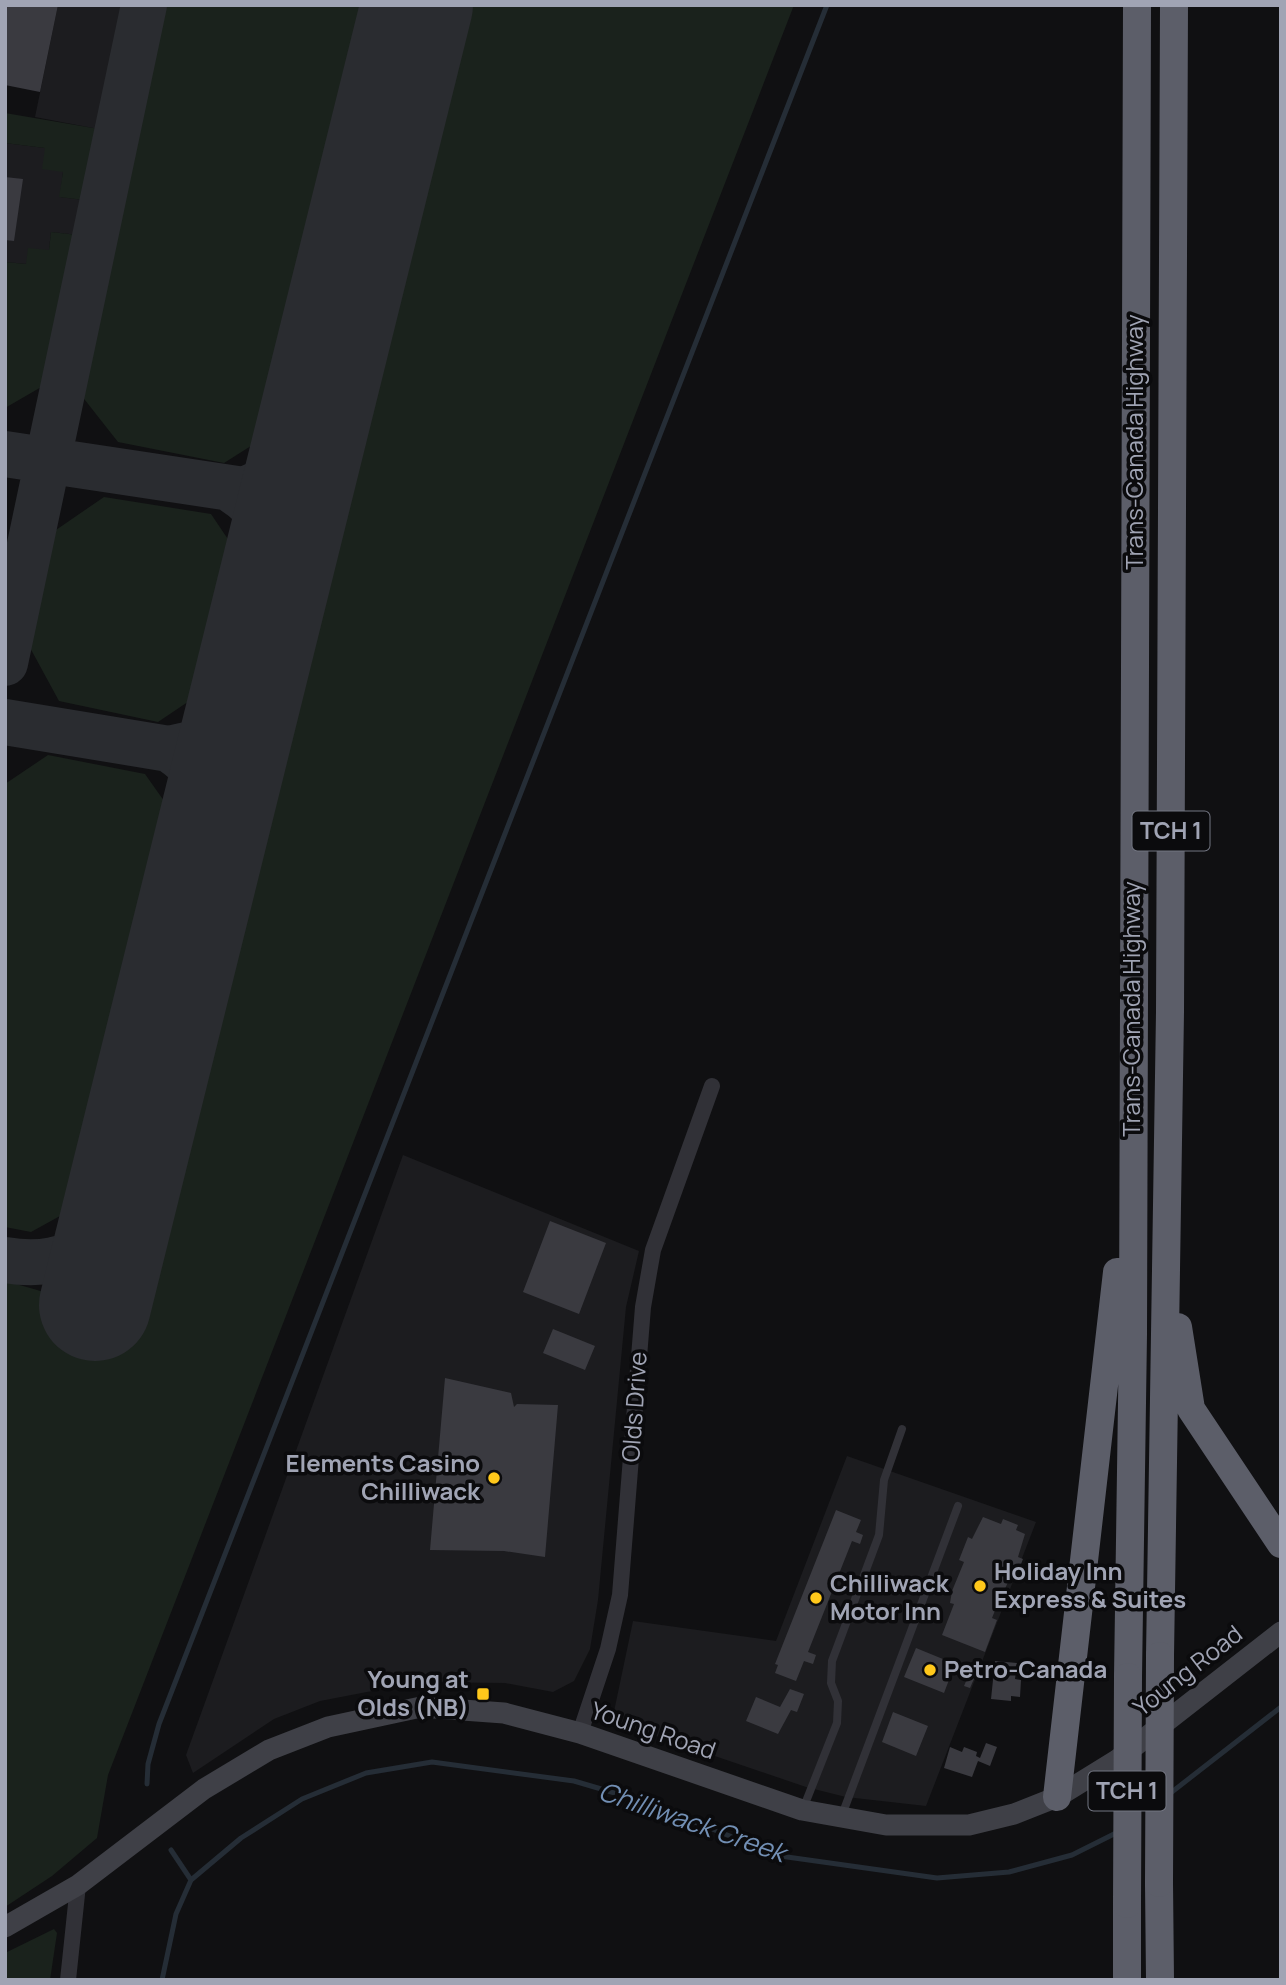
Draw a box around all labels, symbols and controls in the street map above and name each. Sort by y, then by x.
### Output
street label: Trans-Canada Highway [1117,314,1150,570]
road number: TCH 1 [1132,811,1210,850]
street label: Trans-Canada Highway [1114,881,1147,1137]
street label: Olds Drive [613,1351,654,1463]
place label: Elements Casino Chilliwack [286,1446,481,1507]
marker: Elements Casino Chilliwack [486,1470,502,1486]
place label: Holiday Inn Express & Suites [994,1554,1186,1615]
place label: Chilliwack Motor Inn [830,1566,950,1627]
marker: Holiday Inn Express & Suites [972,1578,988,1594]
marker: Chilliwack Motor Inn [808,1590,824,1606]
street label: Young Road [1126,1617,1248,1723]
place label: Petro-Canada [944,1652,1107,1685]
place label: Young at Olds (NB) [358,1662,469,1723]
marker: Petro-Canada [922,1662,938,1678]
marker: Young at Olds (NB) [475,1686,491,1702]
street label: Young Road [587,1693,720,1766]
water label: Chilliwack Creek [594,1772,794,1871]
road number: TCH 1 [1088,1772,1166,1811]

